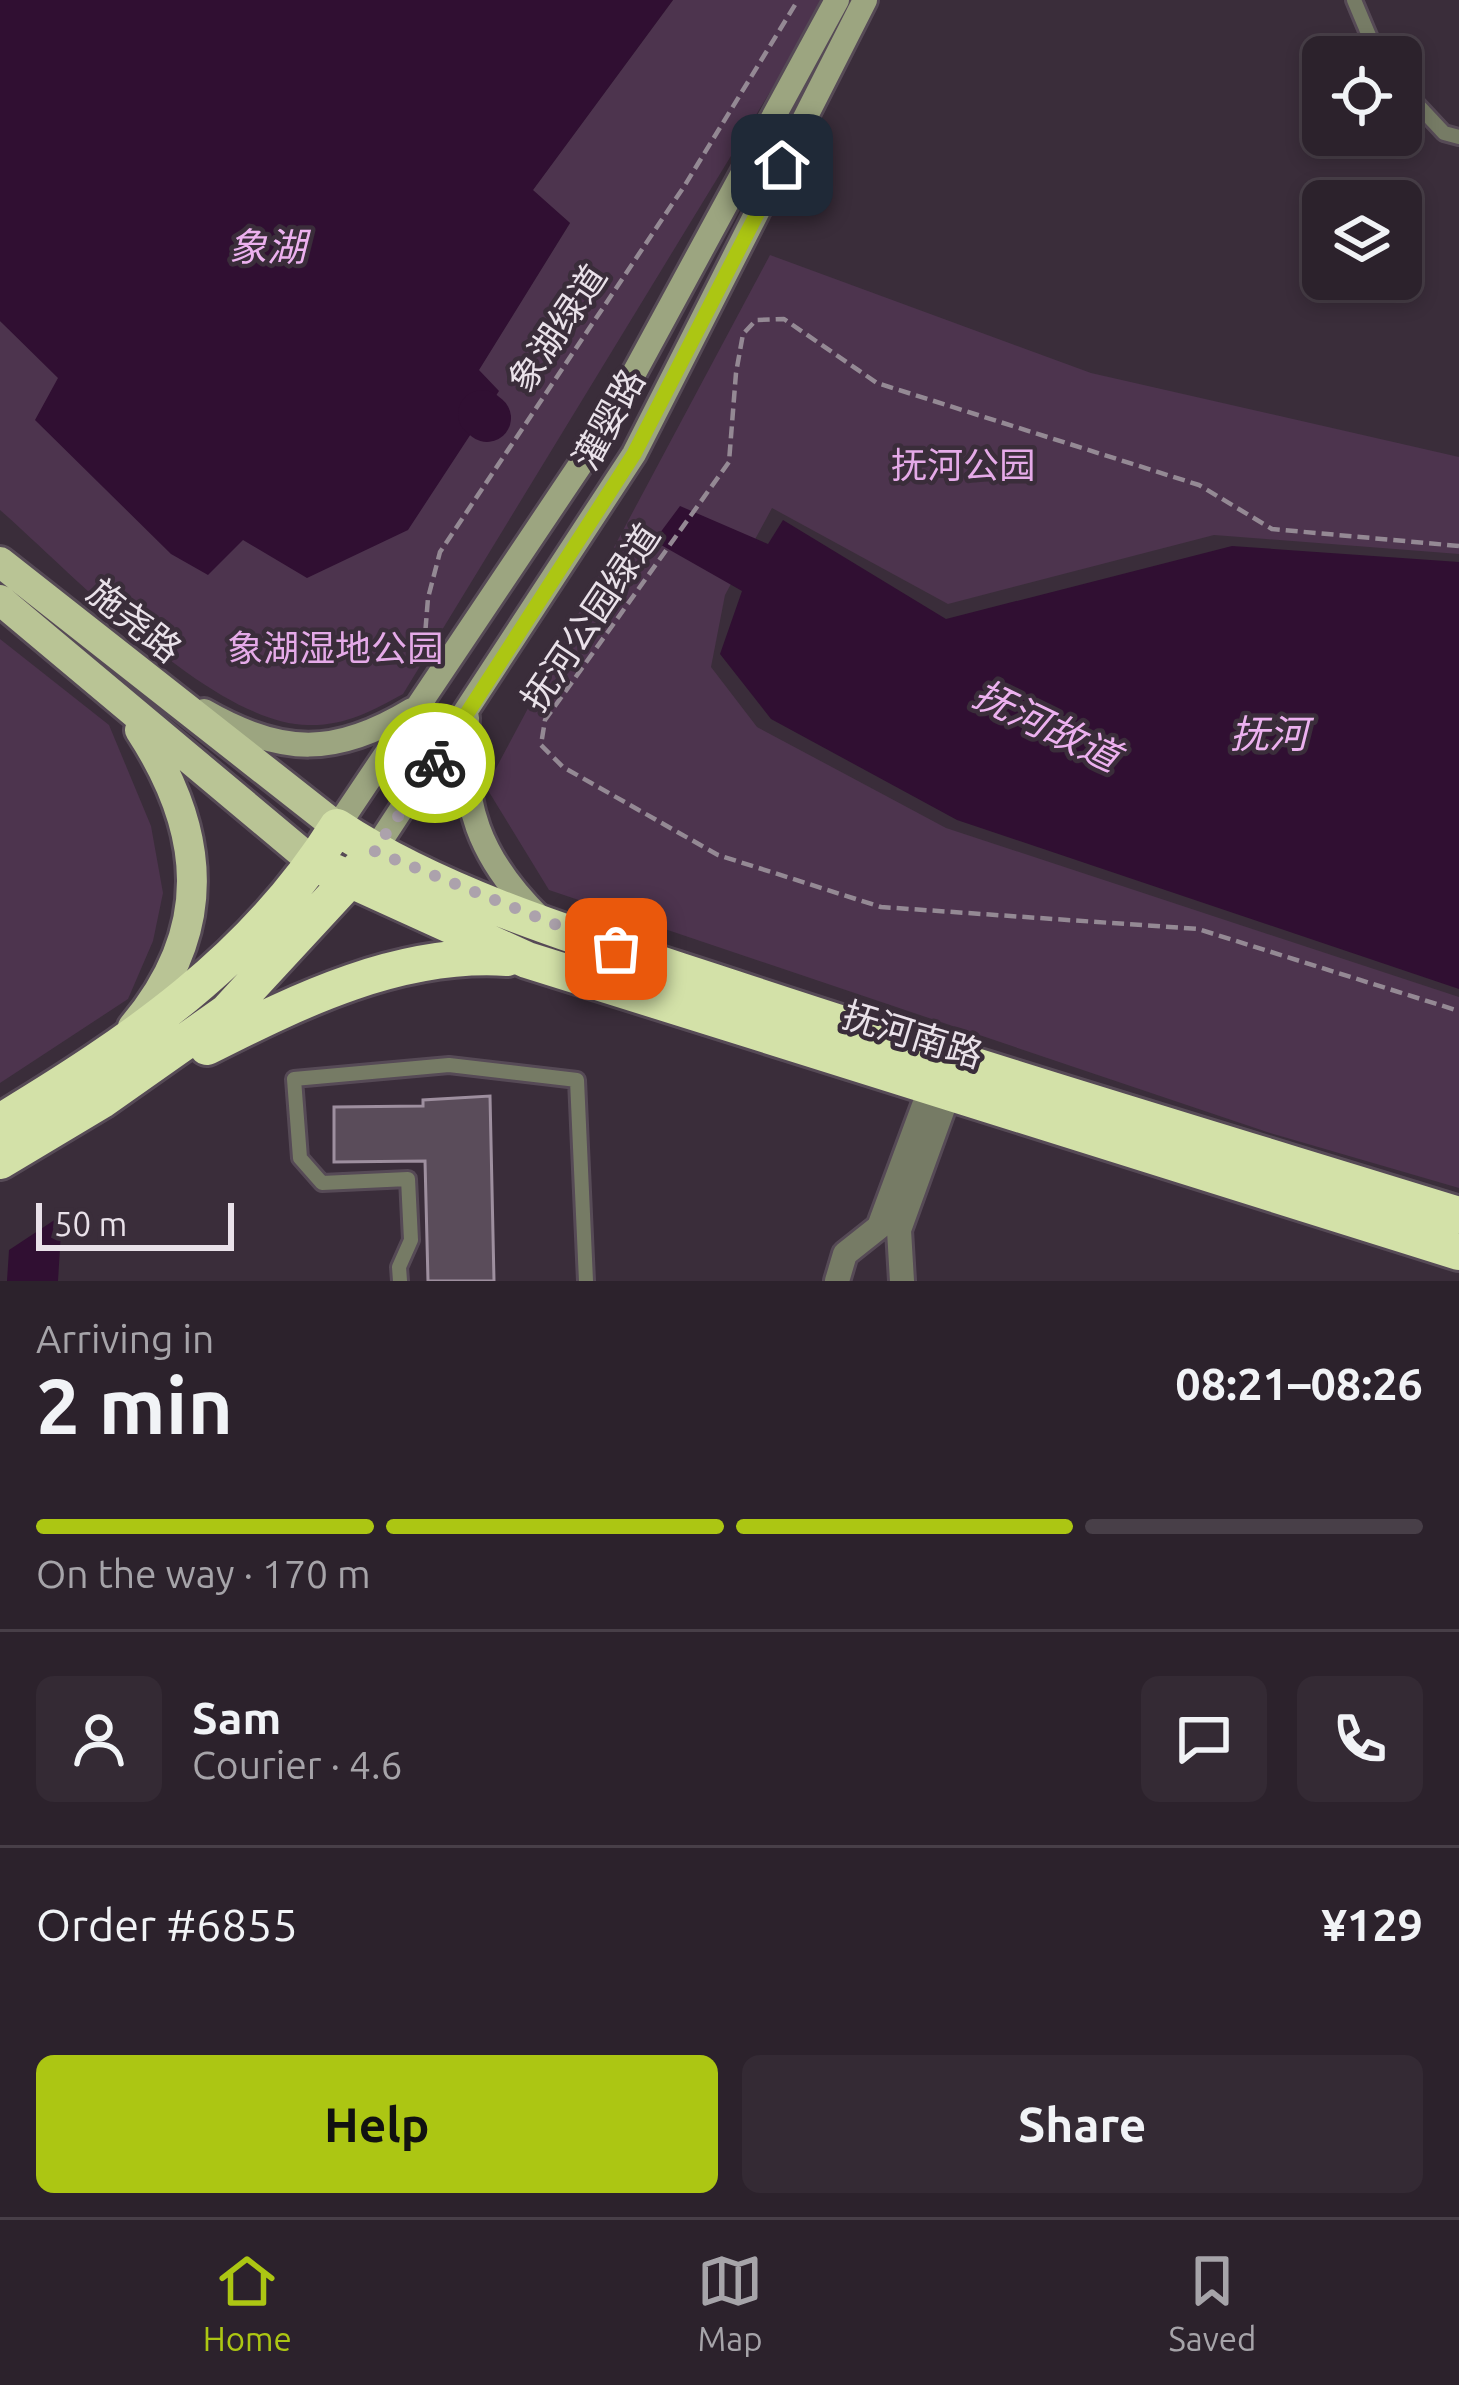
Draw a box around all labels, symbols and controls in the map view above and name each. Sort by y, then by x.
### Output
map controls [1302,36,1422,300]
button: locate [1302,36,1422,156]
pin [731,114,833,216]
icon: home [749,132,815,198]
button: layers [1302,180,1422,300]
water label: 象湖 [228,225,312,268]
street label: 象湖绿道 [500,257,614,399]
street label: 灌婴路 [564,362,652,476]
park label: 抚河公园 [891,444,1035,485]
street label: 抚河公园绿道 [513,516,667,718]
street label: 施尧路 [80,570,190,670]
park label: 象湖湿地公园 [227,627,443,668]
water label: 抚河故道 [967,671,1131,781]
courier [375,703,495,823]
water label: 抚河 [1230,712,1315,755]
icon: bike [402,730,468,796]
pin [565,898,667,1000]
icon: bag [583,916,649,982]
street label: 抚河南路 [838,993,988,1075]
scale bar [36,1197,234,1250]
text: 50 m [54,1205,127,1242]
text: Arriving in [36,1317,214,1360]
text: 08:21–08:26 [1175,1358,1423,1409]
text: 2 min [36,1361,233,1449]
text: On the way · 170 m [36,1552,371,1595]
button: person [36,1676,162,1802]
button: chat [1141,1676,1267,1802]
button: phone [1297,1676,1423,1802]
text: Sam [192,1692,281,1743]
text: Courier · 4.6 [192,1743,403,1786]
text: Order #6855 [36,1899,298,1950]
text: ¥129 [1321,1899,1423,1950]
button: Help [36,2055,718,2193]
button: Share [742,2055,1423,2193]
tab: Home [203,2248,292,2357]
tab: Map [697,2248,763,2357]
tab: Saved [1168,2248,1256,2357]

